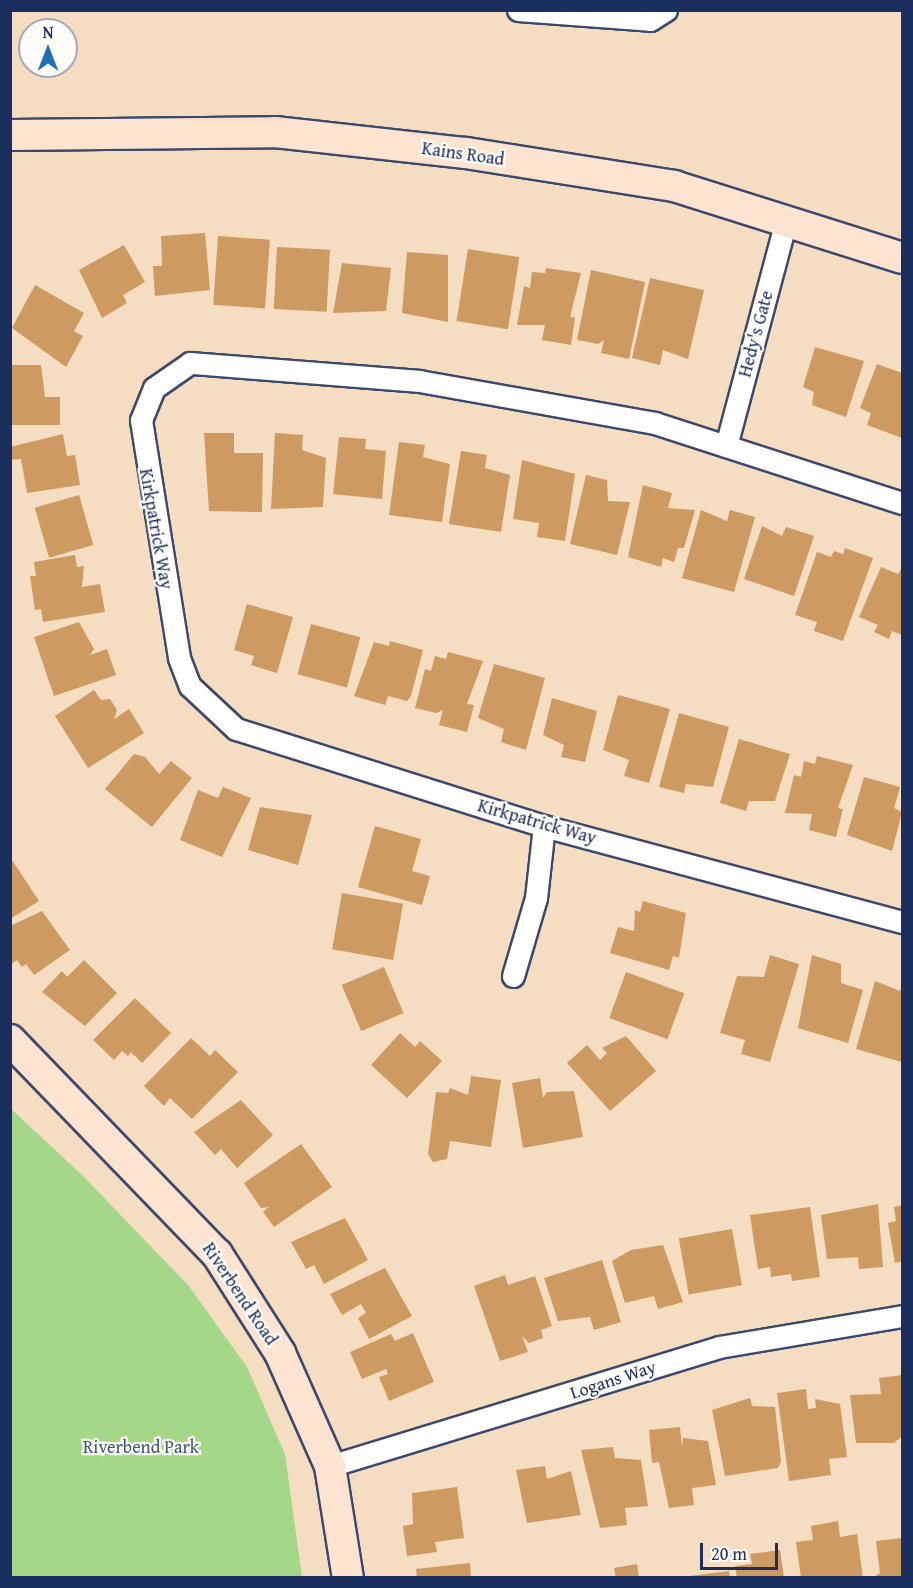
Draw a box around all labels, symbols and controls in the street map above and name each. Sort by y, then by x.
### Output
north arrow [18,18,78,78]
text: N [43,20,53,44]
street label: Kains Road [420,138,506,170]
street label: Hedy's Gate [734,288,778,380]
street label: Kirkpatrick Way [135,467,177,591]
street label: Kirkpatrick Way [475,795,599,849]
street label: Riverbend Road [198,1239,282,1349]
street label: Logans Way [567,1356,659,1404]
park label: Riverbend Park [83,1436,199,1458]
scale bar [703,1531,781,1569]
text: 20 m [711,1540,747,1567]

